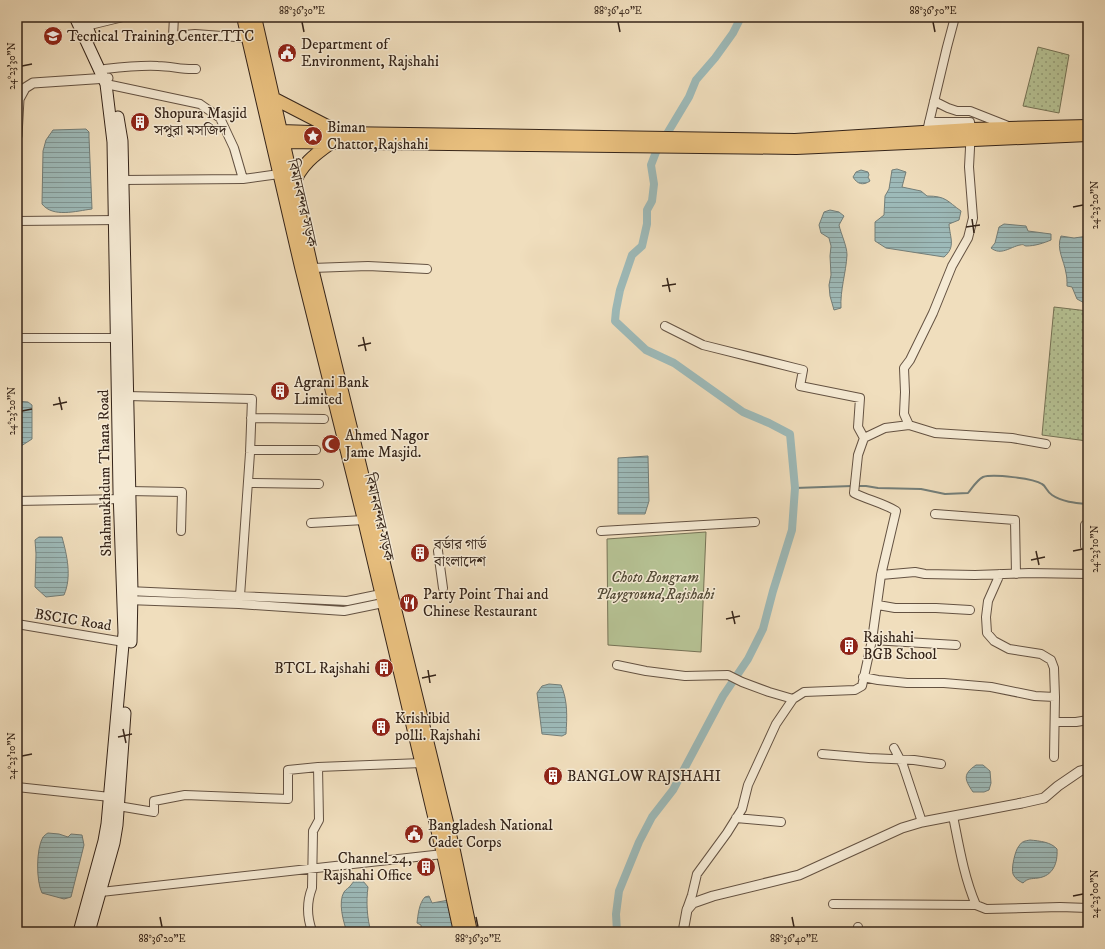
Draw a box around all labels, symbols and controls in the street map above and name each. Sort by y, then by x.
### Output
text: 88°36'30"E [279,5,325,17]
text: 88°36'40"E [594,5,642,17]
text: 88°36'50"E [909,5,957,17]
school or university icon: Tecnical Training Center TTC [42,25,64,47]
place label: Tecnical Training Center TTC [67,27,254,46]
place label: Department of Environment, Rajshahi [301,35,439,71]
text: 24°23'30"N [6,42,18,90]
public building icon: Department of Environment, Rajshahi [276,42,298,64]
place label: Shopura Masjid সপুরা মসজিদ [153,104,247,140]
building icon: Shopura Masjid সপুরা মসজিদ [129,111,151,133]
place label: Biman Chattor,Rajshahi [327,118,429,154]
place icon: Biman Chattor,Rajshahi [302,125,324,147]
street label: বিমানবন্দর সড়ক [282,156,321,249]
text: 24°23'20"N [1089,181,1101,229]
place label: Agrani Bank Limited [294,373,369,409]
building icon: Agrani Bank Limited [269,380,291,402]
text: 24°23'20"N [6,387,18,435]
street label: Shahmukhdum Thana Road [94,389,116,557]
place label: Ahmed Nagor Jame Masjid. [343,426,429,462]
mosque icon: Ahmed Nagor Jame Masjid. [320,433,342,455]
street label: বিমানবন্দর সড়ক [359,470,398,563]
text: 24°23'10"N [1089,525,1101,573]
place label: বর্ডার গার্ড বাংলাদেশ [433,535,487,571]
building icon: বর্ডার গার্ড বাংলাদেশ [409,542,431,564]
park label: Choto Bongram Playground,Rajshahi [596,568,715,604]
place label: Party Point Thai and Chinese Restaurant [423,585,549,621]
restaurant icon: Party Point Thai and Chinese Restaurant [398,592,420,614]
street label: BSCIC Road [33,605,113,636]
place label: Rajshahi BGB School [863,628,937,664]
building icon: Rajshahi BGB School [838,635,860,657]
building icon: BTCL Rajshahi [373,657,395,679]
place label: BTCL Rajshahi [274,659,370,678]
place label: Krishibid polli. Rajshahi [394,709,480,745]
building icon: Krishibid polli. Rajshahi [370,716,392,738]
text: 24°23'10"N [6,732,18,780]
building icon: BANGLOW RAJSHAHI [542,765,564,787]
place label: BANGLOW RAJSHAHI [567,767,721,786]
place label: Bangladesh National Cadet Corps [428,816,553,852]
public building icon: Bangladesh National Cadet Corps [403,823,425,845]
place label: Channel 24, Rajshahi Office [323,849,412,885]
building icon: Channel 24, Rajshahi Office [415,856,437,878]
text: 24°23'00"N [1089,869,1101,919]
text: 88°36'20"E [138,933,186,945]
text: 88°36'30"E [455,933,501,945]
text: 88°36'40"E [770,933,818,945]

